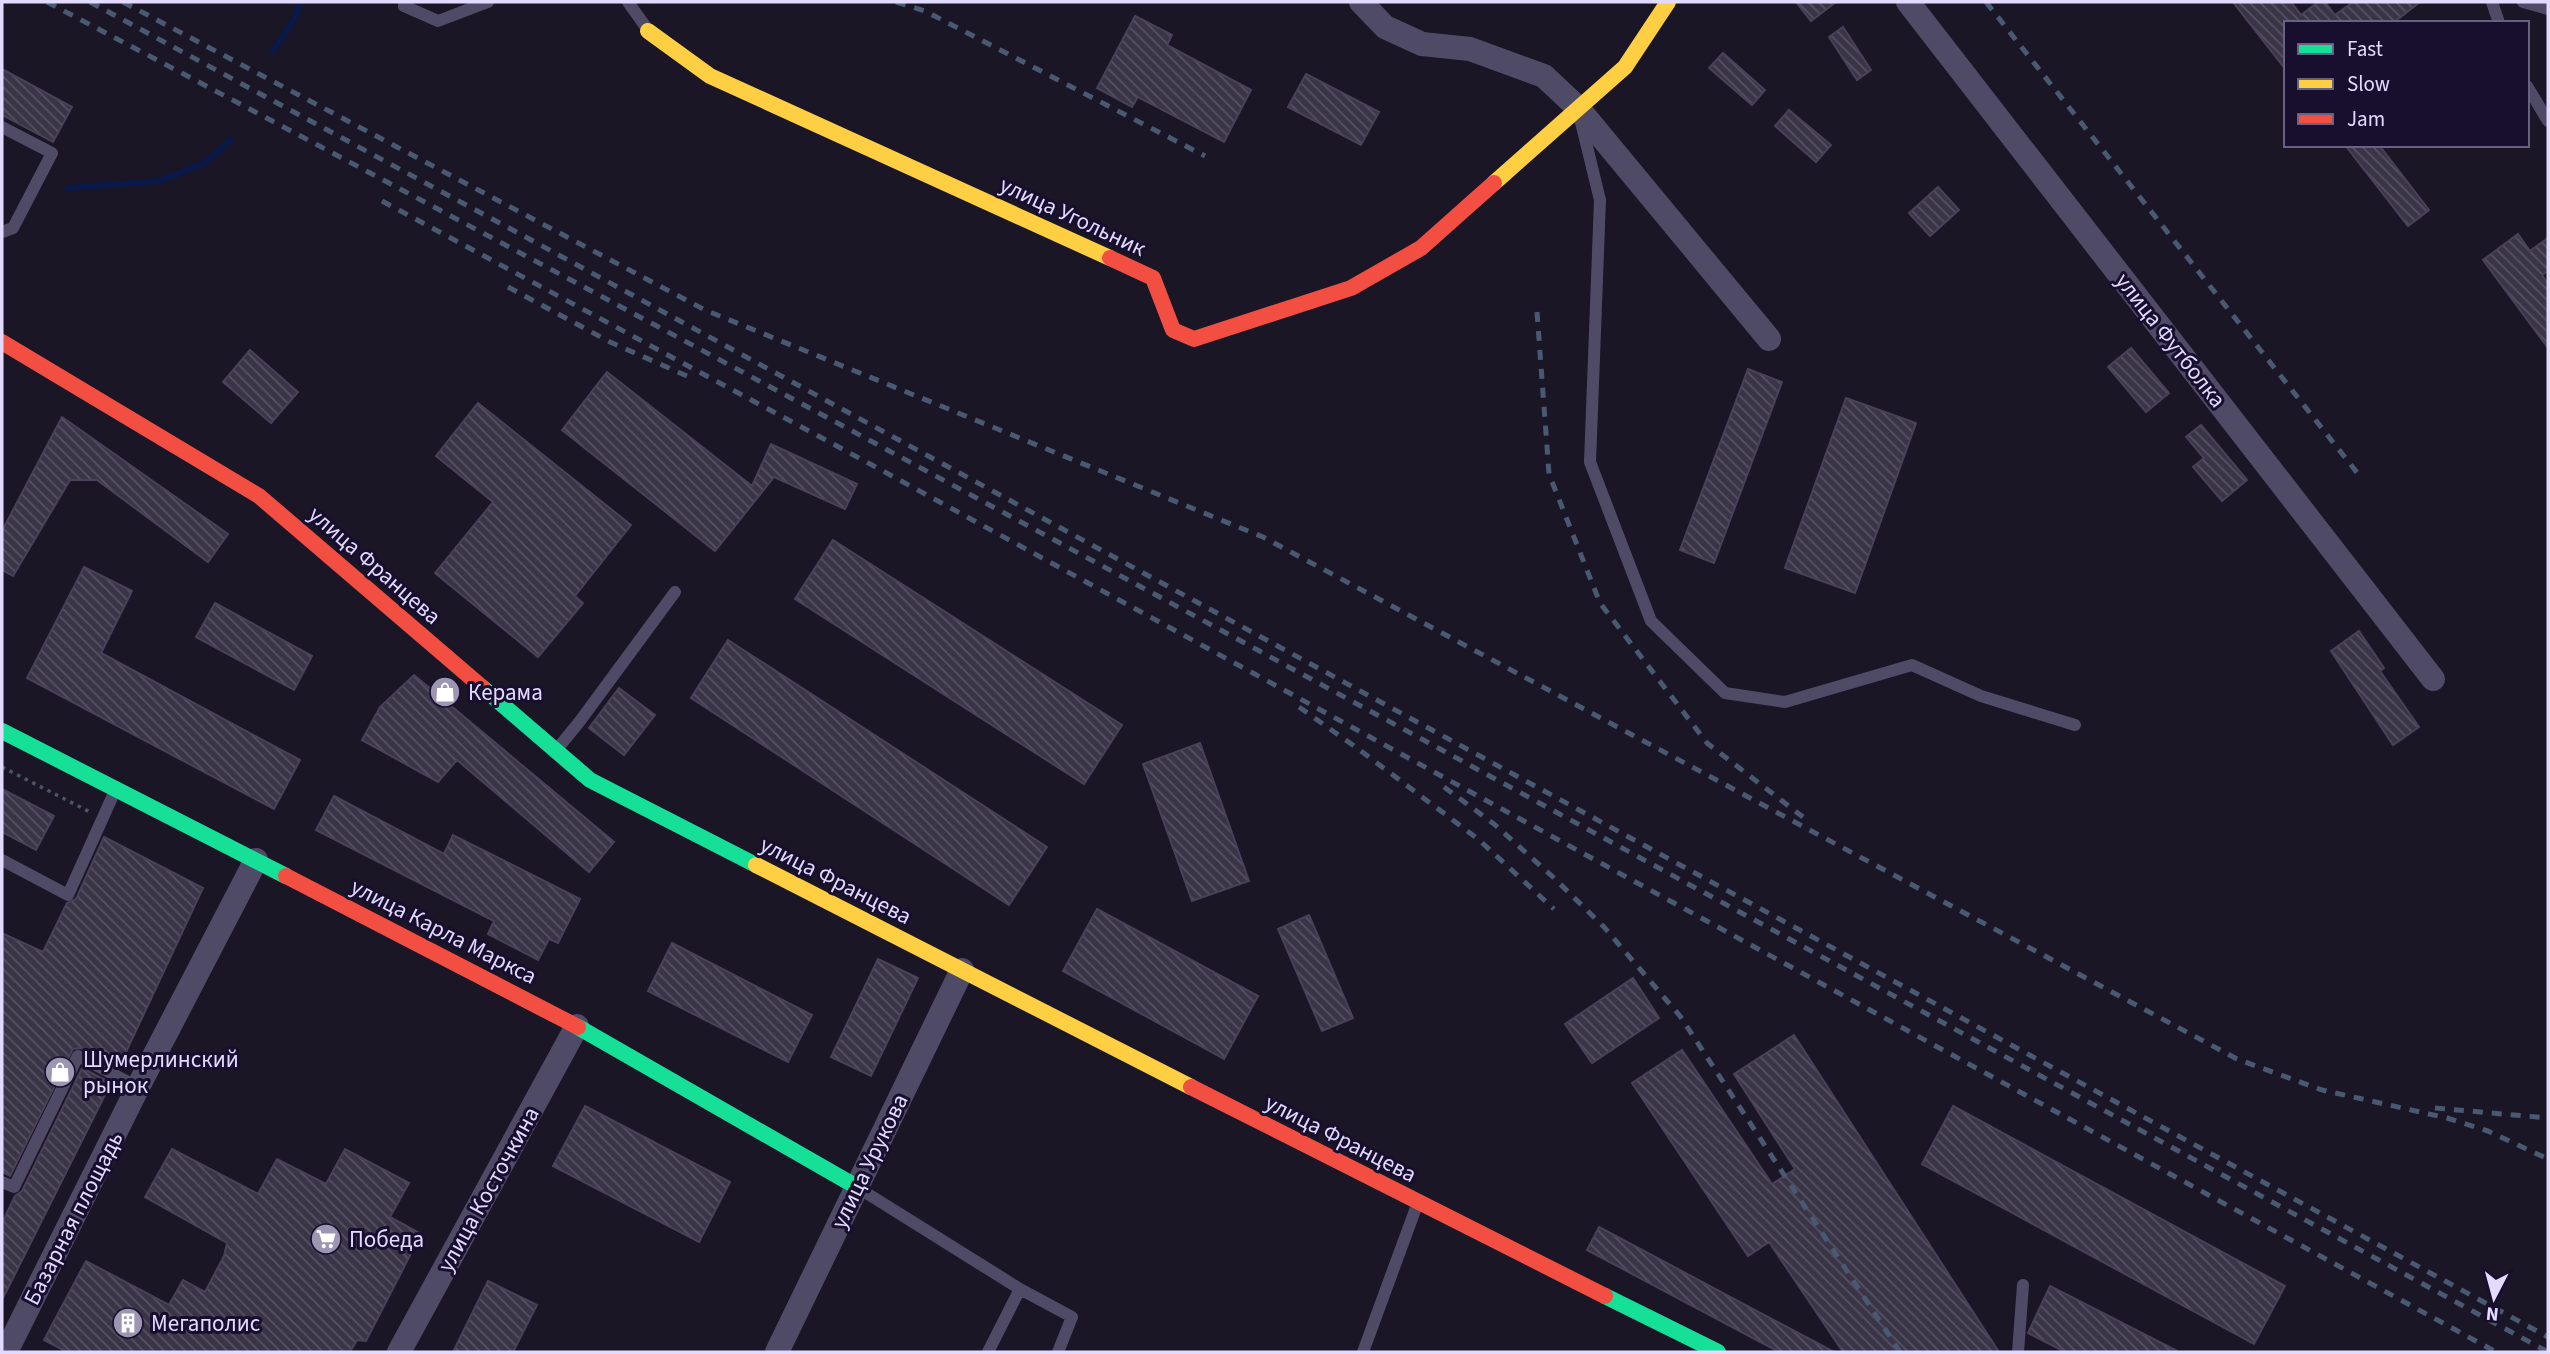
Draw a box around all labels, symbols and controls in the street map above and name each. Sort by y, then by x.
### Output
legend [2284,21,2529,147]
text: Fast [2347,34,2383,64]
text: Slow [2347,69,2390,99]
text: Jam [2347,104,2385,134]
street label: улица Угольник [994,168,1152,265]
street label: улица Футболка [2107,266,2234,415]
street label: улица Францева [301,498,448,632]
shop icon: Керама [428,675,462,709]
place label: Керама [468,676,543,709]
street label: улица Францева [754,828,917,933]
street label: улица Карла Маркса [345,870,543,993]
place label: Шумерлинский рынок [83,1043,239,1102]
shop icon: Шумерлинский рынок [43,1055,77,1089]
street label: улица Францева [1259,1086,1422,1191]
street label: улица Урукова [823,1088,916,1234]
street label: улица Косточкина [429,1101,548,1278]
street label: Базарная площадь [15,1126,131,1311]
supermarket icon: Победа [309,1222,343,1256]
place label: Победа [349,1223,424,1256]
north arrow [2459,1263,2529,1333]
text: N [2485,1299,2500,1328]
building icon: Мегаполис [111,1306,145,1340]
place label: Мегаполис [151,1307,260,1340]

